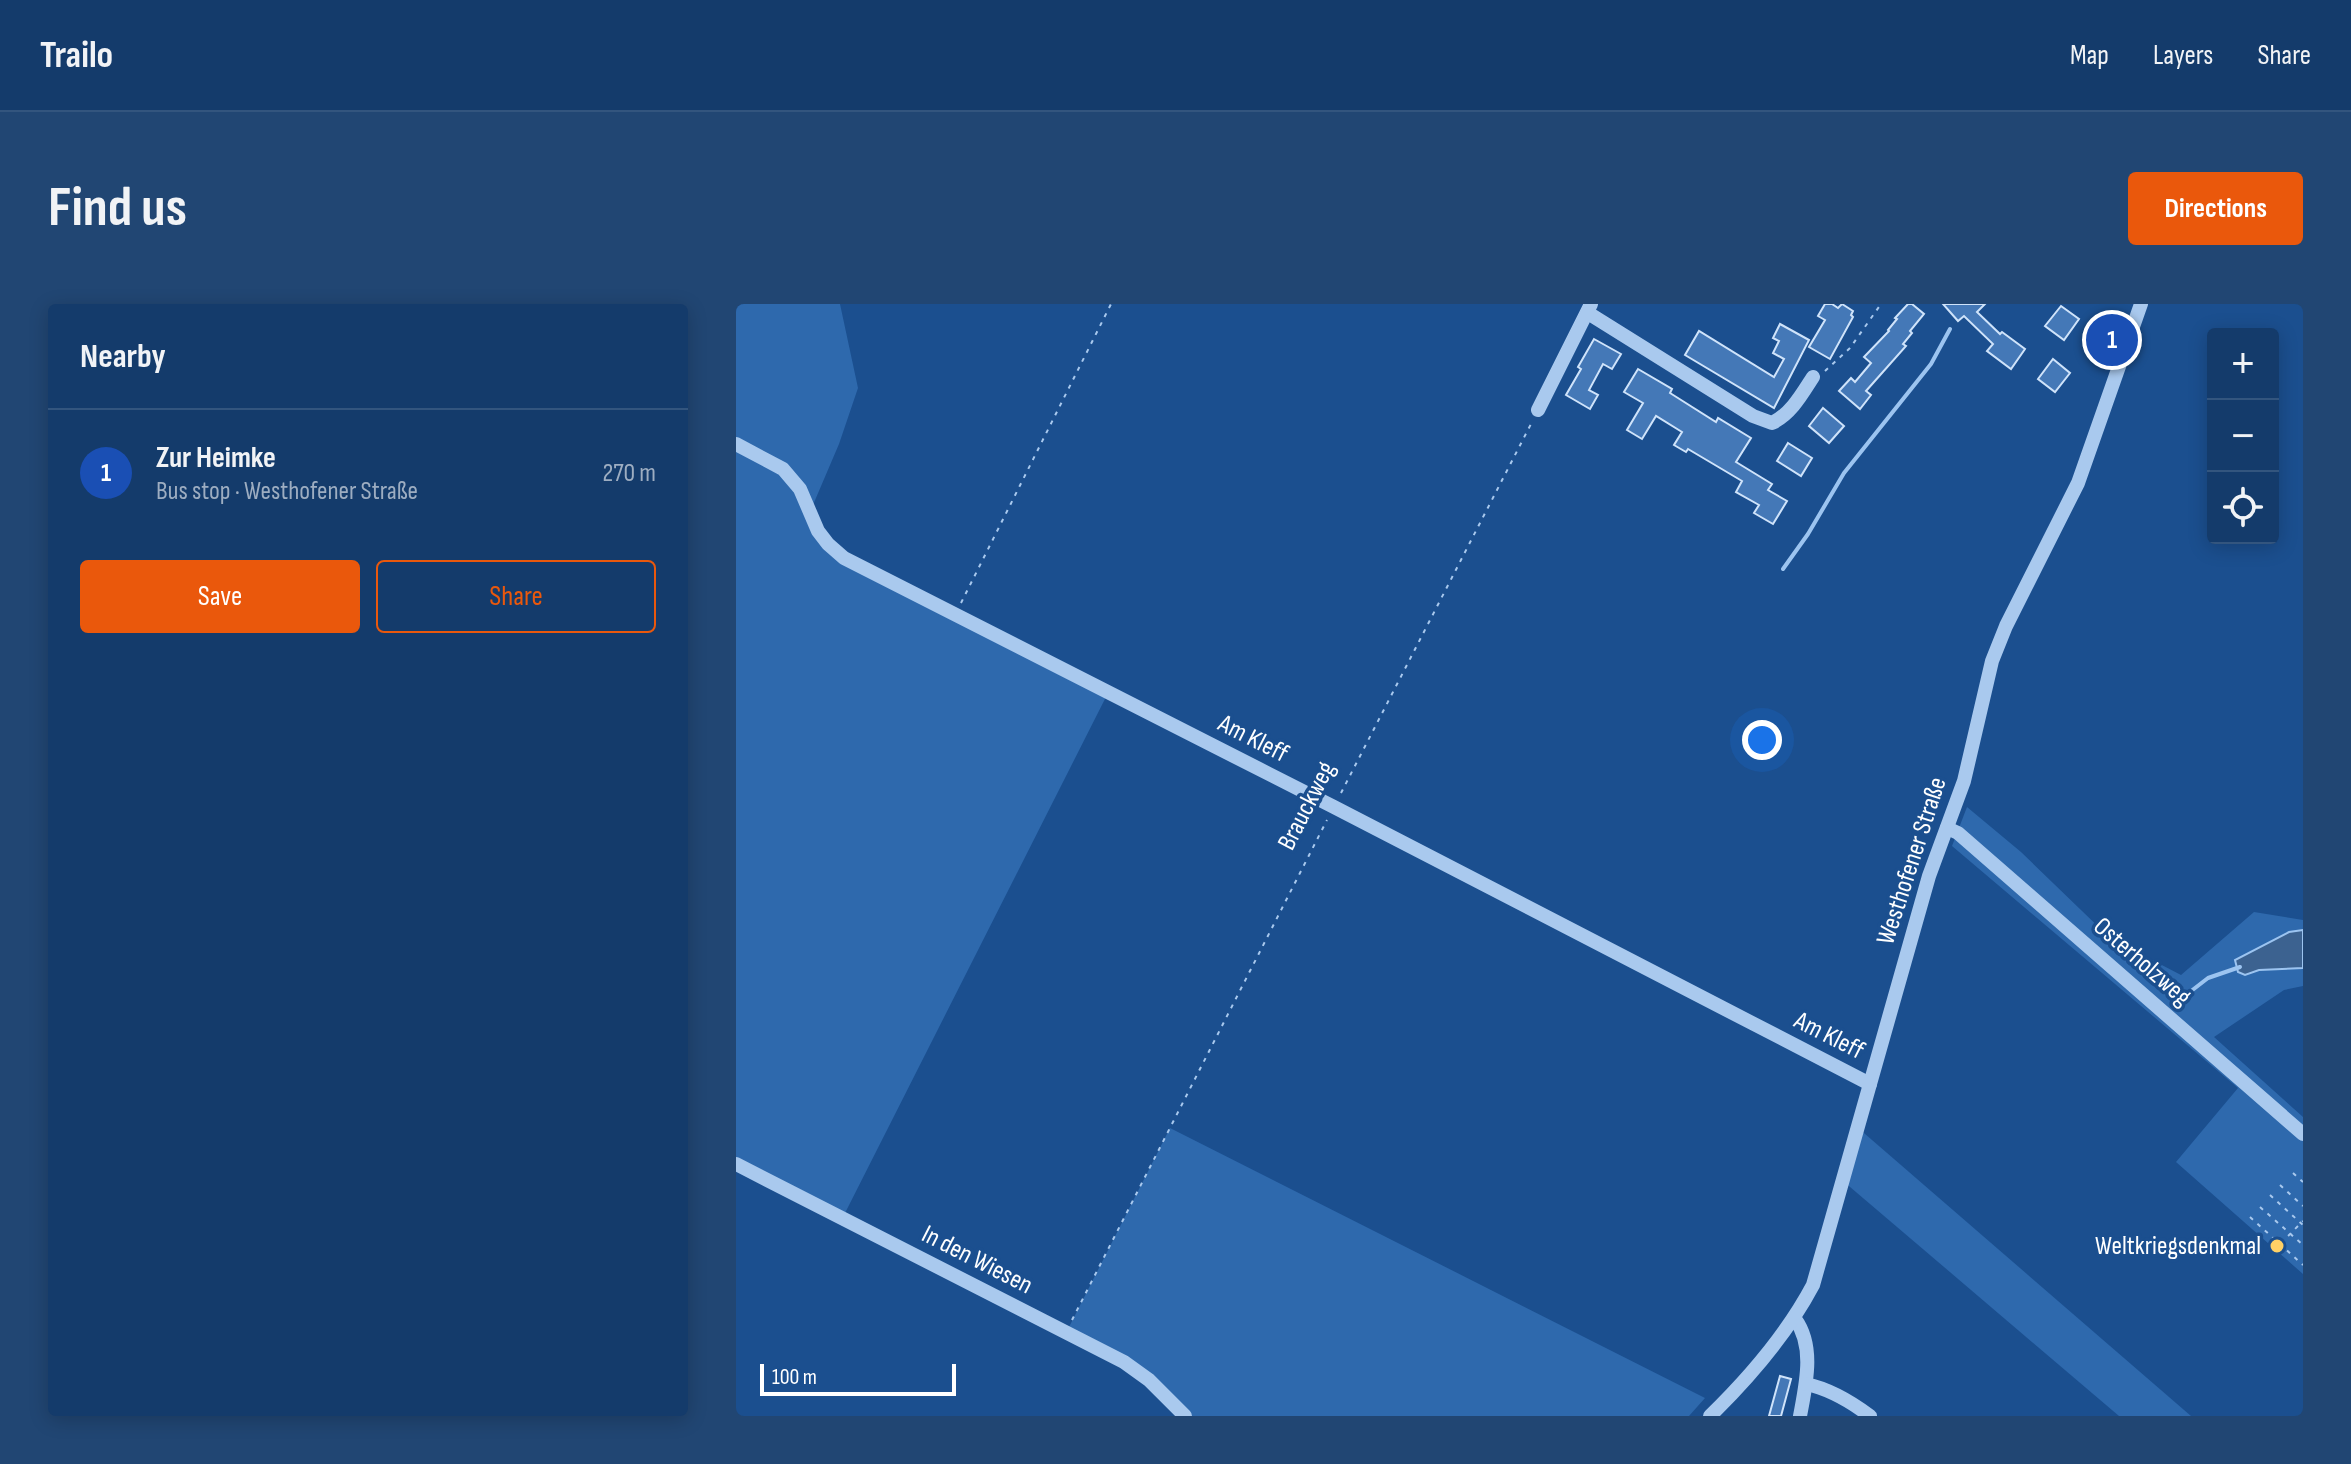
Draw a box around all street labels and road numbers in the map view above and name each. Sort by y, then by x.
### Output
street label: Am Kleff [1212,708,1293,770]
street label: Brauckweg [1272,757,1342,855]
street label: Westhofener Straße [1870,773,1954,949]
street label: Osterholzweg [2087,911,2197,1013]
street label: Am Kleff [1788,1005,1869,1067]
street label: In den Wiesen [916,1219,1038,1301]

